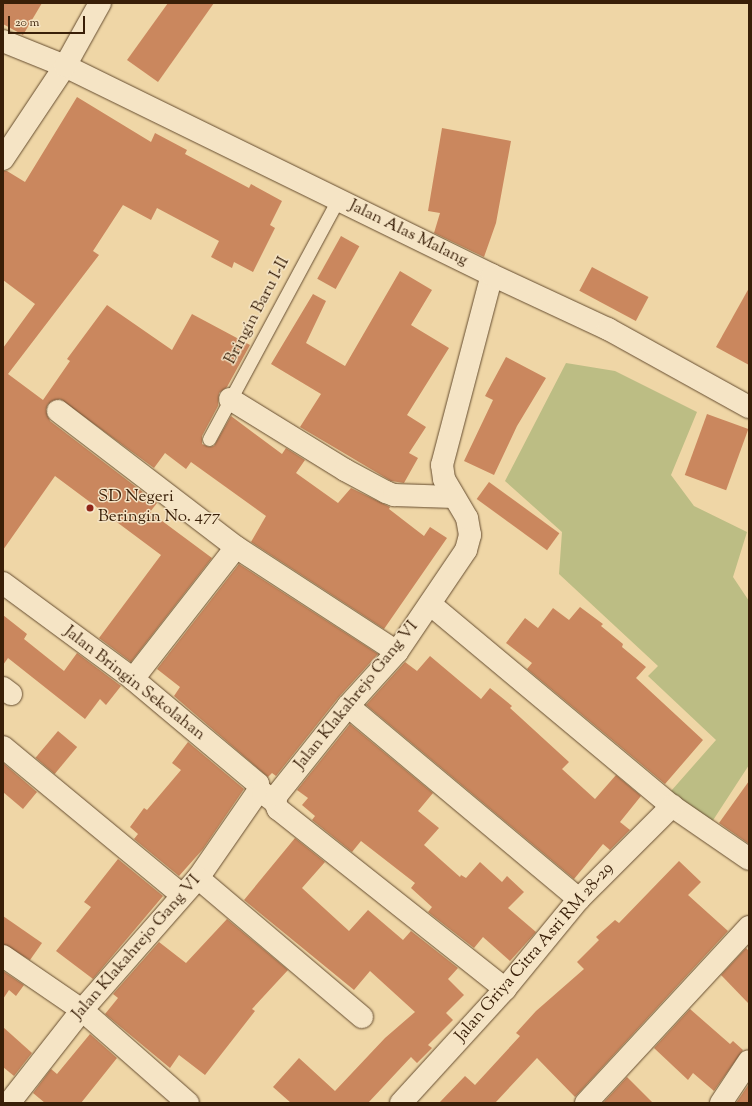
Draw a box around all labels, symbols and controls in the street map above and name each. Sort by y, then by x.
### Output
scale bar [10,8,87,34]
text: 20 m [15,14,39,32]
street label: Jalan Alas Malang [345,196,471,272]
street label: Bringin Baru I-II [221,254,295,368]
place label: SD Negeri Beringin No. 477 [98,488,220,528]
marker: SD Negeri Beringin No. 477 [85,503,95,513]
street label: Jalan Klakahrejo Gang VI [291,618,423,774]
street label: Jalan Bringin Sekolahan [59,622,209,746]
street label: Jalan Griya Citra Asri RM 28-29 [452,859,618,1047]
street label: Jalan Klakahrejo Gang VI [68,871,206,1025]

